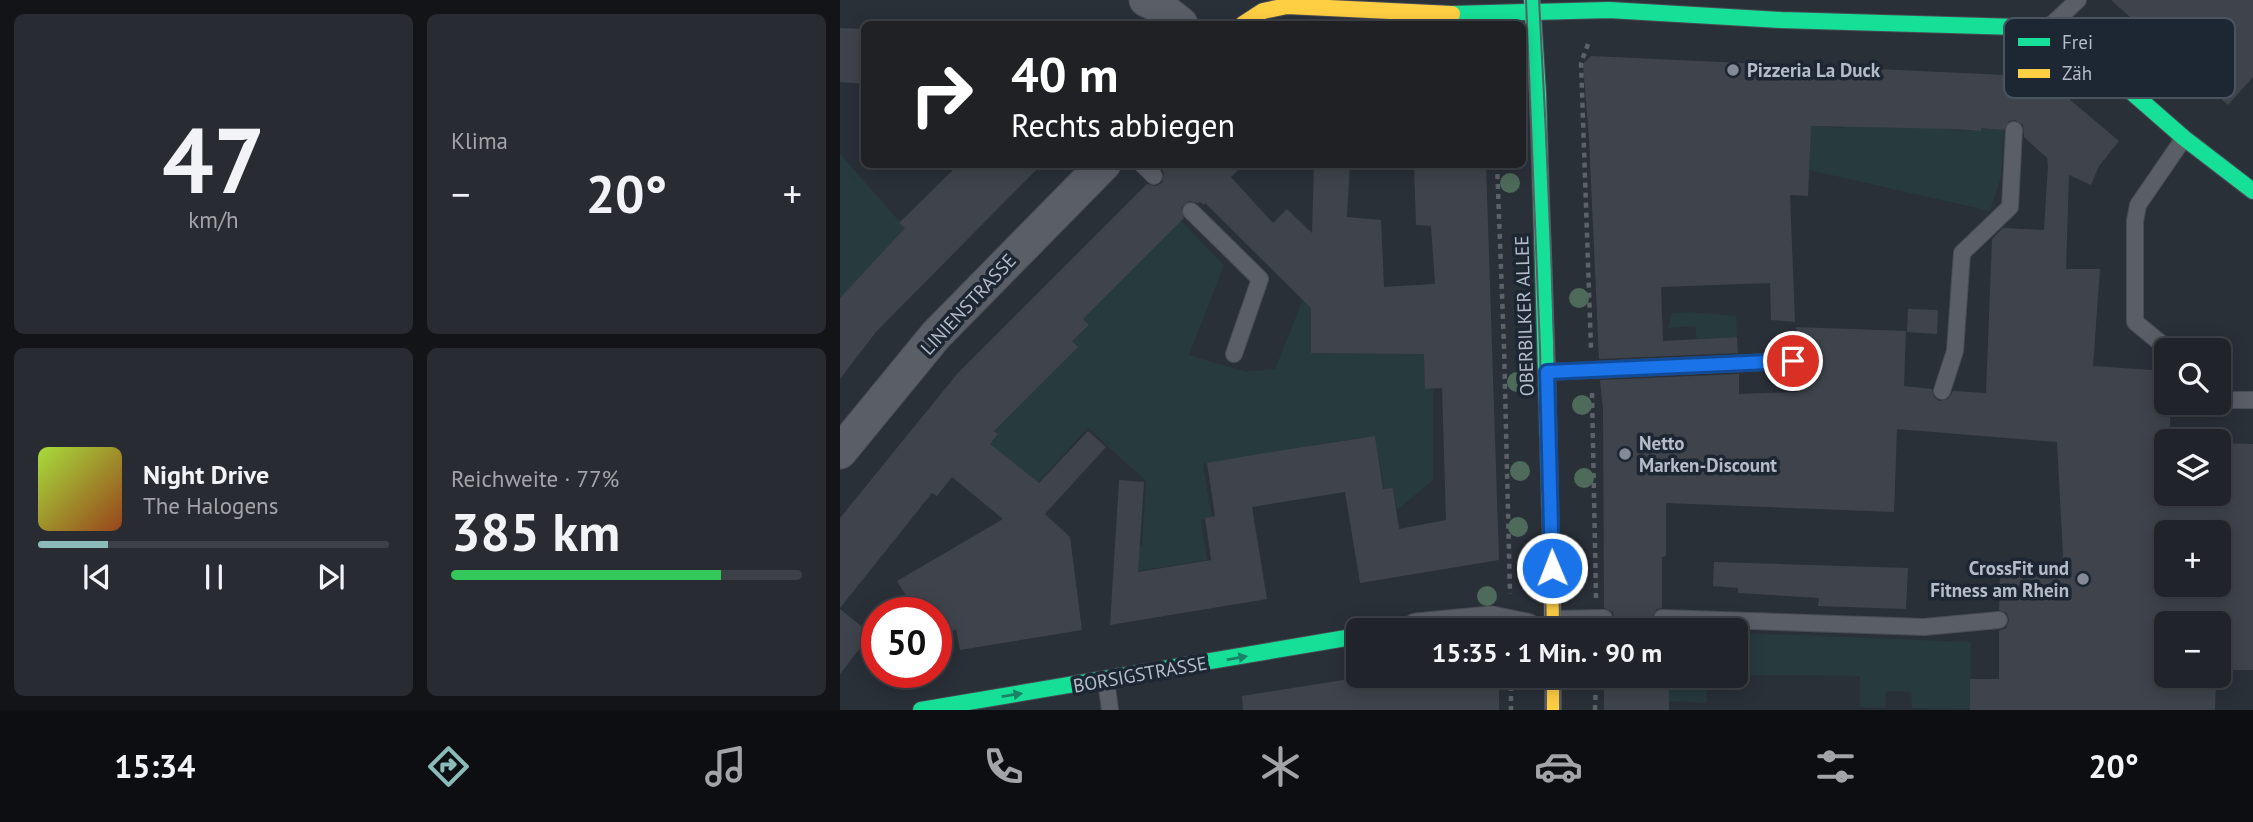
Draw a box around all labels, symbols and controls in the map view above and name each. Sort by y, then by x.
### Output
legend [2004,18,2235,98]
text: Frei [2062,30,2093,54]
text: 40 m [1011,42,1118,106]
icon: right [896,49,987,140]
place label: Pizzeria La Duck [1747,58,1881,82]
text: Zäh [2062,61,2092,85]
marker: Pizzeria La Duck [1725,62,1741,78]
text: 47 [162,100,265,218]
text: Rechts abbiegen [1011,104,1235,146]
text: Klima [451,126,508,155]
text: 20° [586,160,667,227]
text: − [451,169,470,218]
text: + [783,169,802,218]
text: km/h [188,205,239,234]
street label: OBERBILKER ALLEE [1509,235,1539,397]
street label: LINIENSTRASSE [915,248,1021,360]
pin [1763,331,1823,391]
map controls [2154,338,2231,688]
button: search [2154,338,2231,415]
icon: arrive [1774,342,1812,380]
button: layers [2154,429,2231,506]
place label: Netto Marken-Discount [1639,431,1777,477]
marker: Netto Marken-Discount [1617,446,1633,462]
text: Night Drive [143,458,269,491]
text: Reichweite · 77% [451,464,619,493]
text: The Halogens [143,491,278,520]
text: 385 km [451,498,620,565]
button: + [2154,520,2231,597]
position arrow [1515,531,1589,605]
place label: CrossFit und Fitness am Rhein [1930,556,2069,602]
icon: previous [78,558,116,596]
icon: pause [195,558,233,596]
icon: next [312,558,350,596]
marker: CrossFit und Fitness am Rhein [2075,571,2091,587]
speed limit sign: 50 [861,597,952,688]
button: − [2154,611,2231,688]
text: 15:35 · 1 Min. · 90 m [1432,636,1662,669]
street label: BORSIGSTRASSE [1071,650,1209,698]
one-way arrow [1226,652,1248,663]
one-way arrow [1002,689,1024,700]
icon: directions [424,742,473,791]
icon: music [701,742,750,791]
icon: phone [979,742,1028,791]
icon: climate [1256,742,1305,791]
icon: car [1534,742,1583,791]
icon: filters [1811,742,1860,791]
text: 15:34 [114,745,195,787]
text: 20° [2088,745,2139,787]

